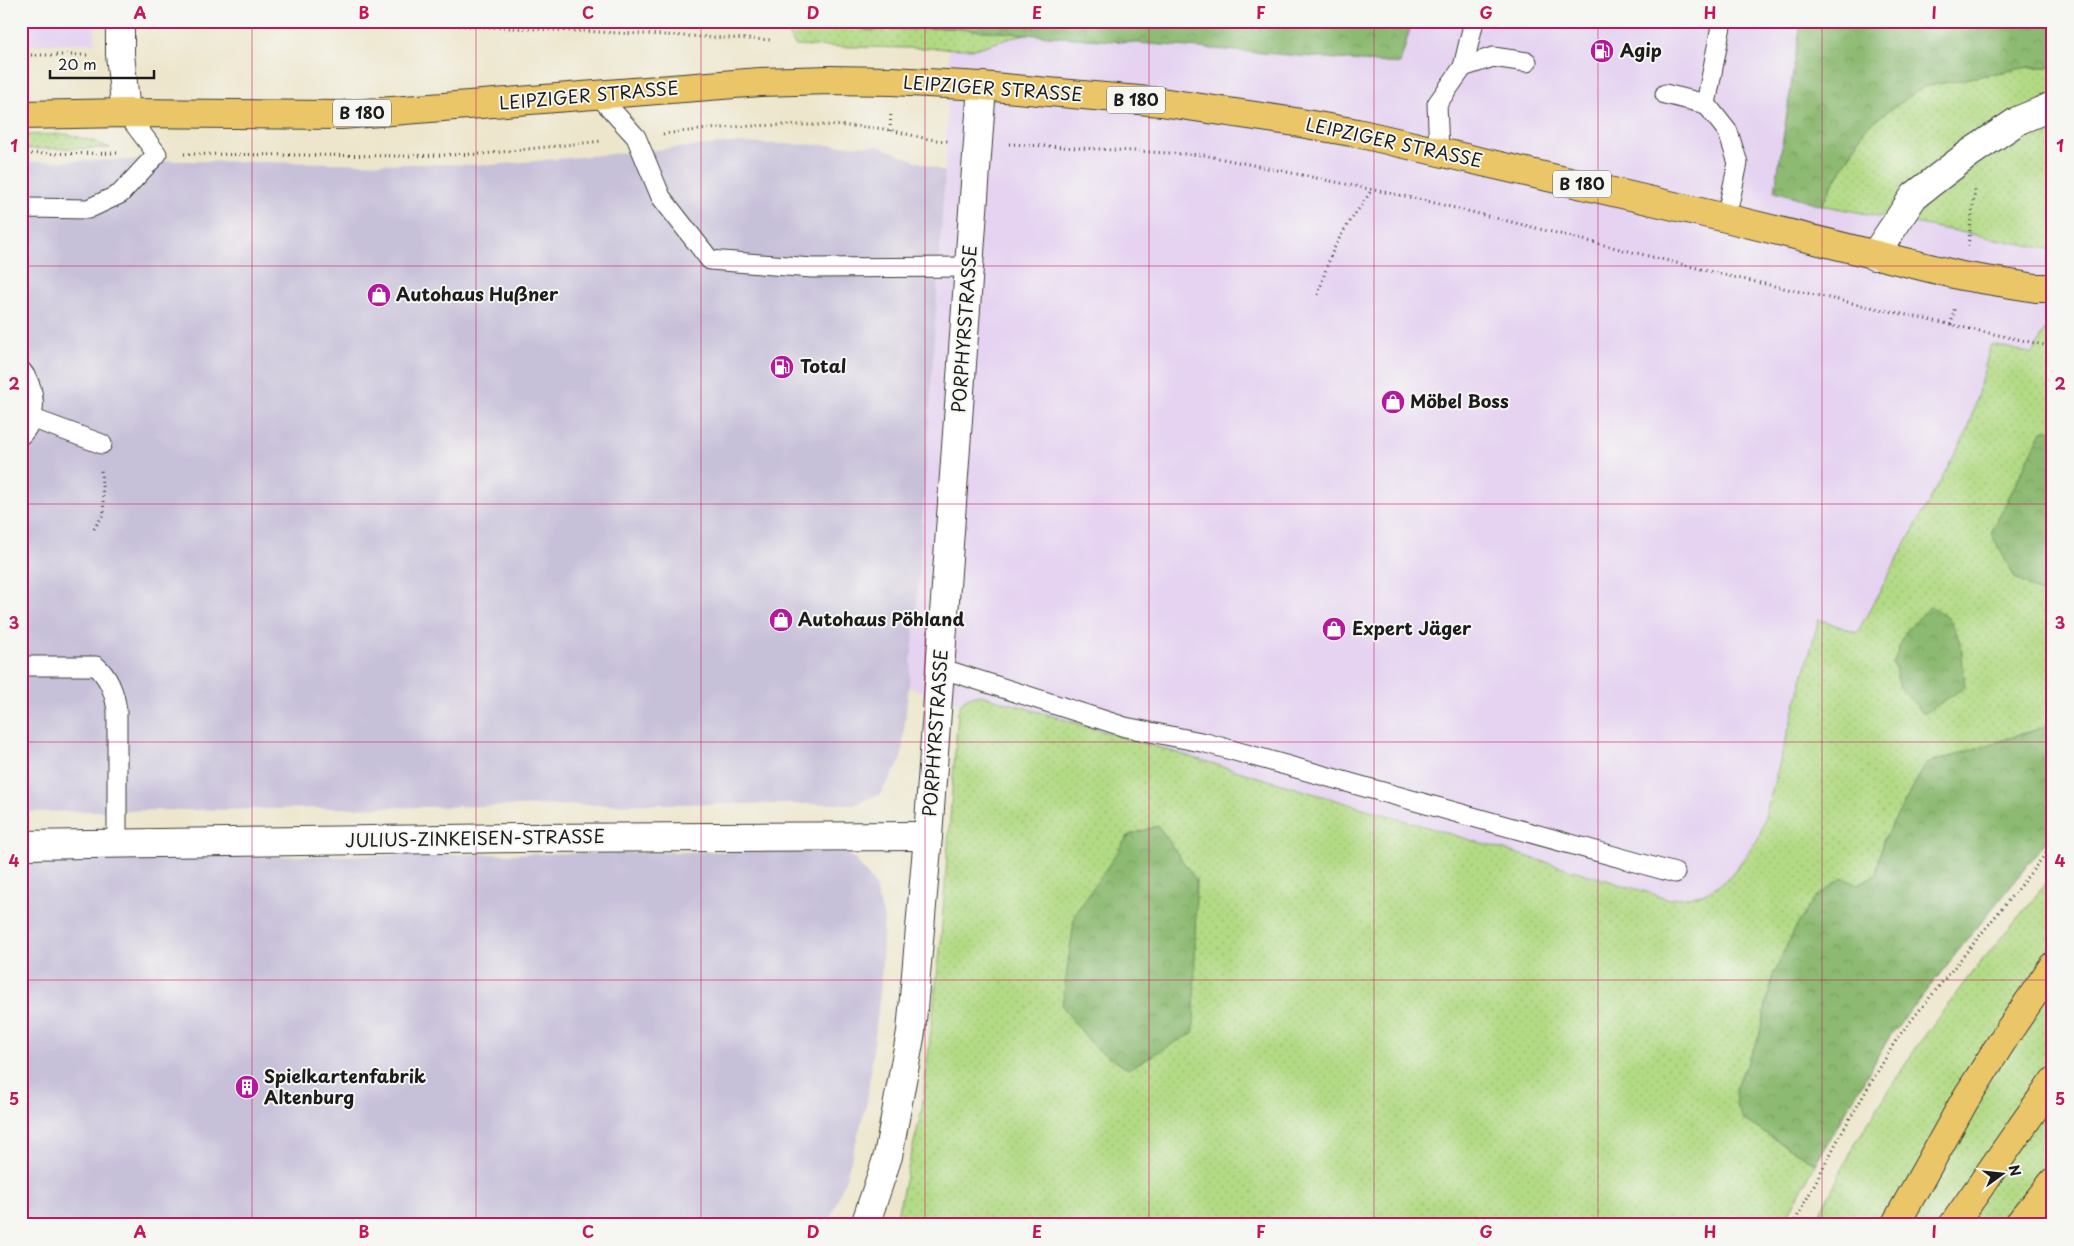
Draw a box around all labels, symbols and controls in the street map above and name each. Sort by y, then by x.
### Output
text: A [134,0,147,24]
text: B [359,0,370,24]
text: C [582,0,594,24]
text: D [807,0,819,24]
text: E [1032,0,1042,24]
text: F [1256,0,1266,24]
text: G [1479,0,1493,24]
text: H [1704,0,1716,24]
text: I [1931,0,1937,24]
place label: Agip [1620,36,1662,63]
fuel station icon: Agip [1589,38,1615,64]
scale bar [50,48,154,80]
text: 20 m [58,52,97,75]
street label: LEIPZIGER STRASSE [902,68,1084,107]
street label: LEIPZIGER STRASSE [498,73,680,116]
road number: B 180 [1107,86,1165,114]
road number: B 180 [333,100,391,126]
street label: LEIPZIGER STRASSE [1303,110,1485,173]
text: 1 [10,133,18,157]
text: 1 [2056,133,2064,157]
road number: B 180 [1553,170,1611,198]
street label: PORPHYRSTRASSE [944,244,983,414]
place label: Autohaus Hußner [396,280,559,307]
shop icon: Autohaus Hußner [366,282,392,308]
place label: Total [800,352,846,379]
fuel station icon: Total [769,354,795,380]
text: 2 [8,371,20,395]
text: 2 [2054,371,2066,395]
place label: Möbel Boss [1410,387,1509,414]
shop icon: Möbel Boss [1380,389,1406,415]
place label: Autohaus Pöhland [798,605,964,632]
shop icon: Autohaus Pöhland [768,607,794,633]
text: 3 [9,610,19,634]
text: 3 [2055,610,2065,634]
place label: Expert Jäger [1352,614,1472,641]
shop icon: Expert Jäger [1321,616,1347,642]
street label: PORPHYRSTRASSE [915,648,954,818]
street label: JULIUS-ZINKEISEN-STRASSE [345,822,605,853]
text: 4 [9,848,20,872]
text: 4 [2055,848,2066,872]
place label: Spielkartenfabrik Altenburg [264,1062,426,1110]
building icon: Spielkartenfabrik Altenburg [234,1074,260,1100]
text: 5 [9,1086,19,1110]
text: 5 [2055,1086,2065,1110]
north arrow [1976,1148,2026,1198]
text: N [2003,1162,2027,1179]
text: A [134,1219,147,1243]
text: B [359,1219,370,1243]
text: C [582,1219,594,1243]
text: D [807,1219,819,1243]
text: E [1032,1219,1042,1243]
text: F [1256,1219,1266,1243]
text: G [1479,1219,1493,1243]
text: H [1704,1219,1716,1243]
text: I [1931,1219,1937,1243]

